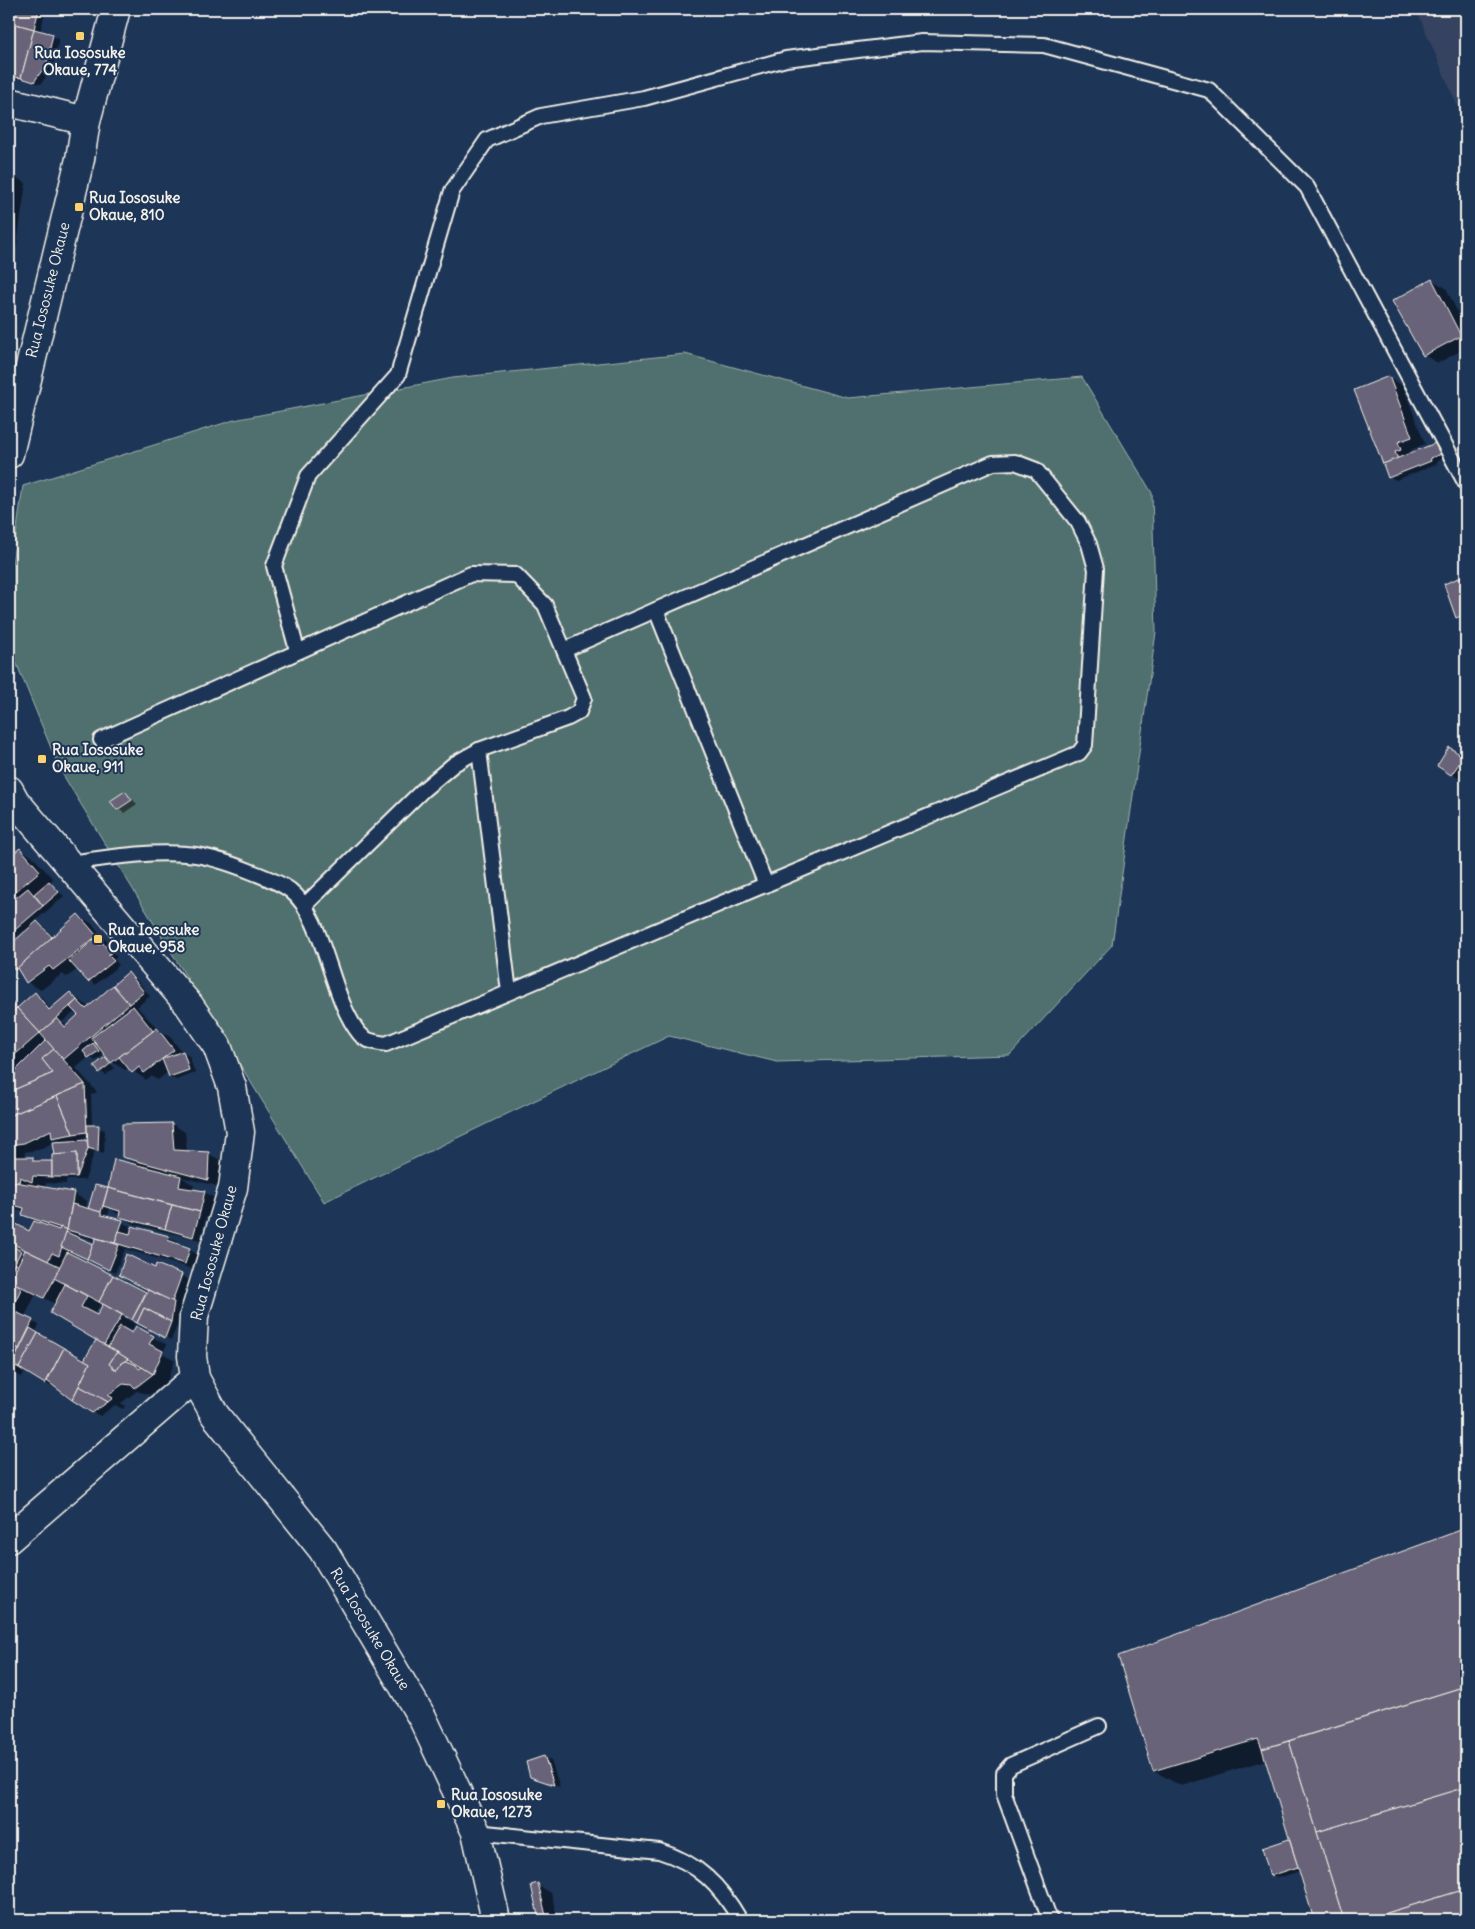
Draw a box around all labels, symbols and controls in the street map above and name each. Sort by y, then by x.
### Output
marker: Rua Iososuke Okaue, 774 [74,30,86,42]
place label: Rua Iososuke Okaue, 774 [34,43,126,79]
place label: Rua Iososuke Okaue, 810 [89,188,180,224]
marker: Rua Iososuke Okaue, 810 [73,201,85,213]
street label: Rua Iososuke Okaue [21,220,74,360]
place label: Rua Iososuke Okaue, 911 [52,740,143,776]
marker: Rua Iososuke Okaue, 911 [36,753,48,765]
place label: Rua Iososuke Okaue, 958 [108,920,199,956]
marker: Rua Iososuke Okaue, 958 [92,933,104,945]
street label: Rua Iososuke Okaue [186,1183,241,1323]
street label: Rua Iososuke Okaue [326,1564,414,1693]
place label: Rua Iososuke Okaue, 1273 [451,1785,542,1821]
marker: Rua Iososuke Okaue, 1273 [435,1798,447,1810]

